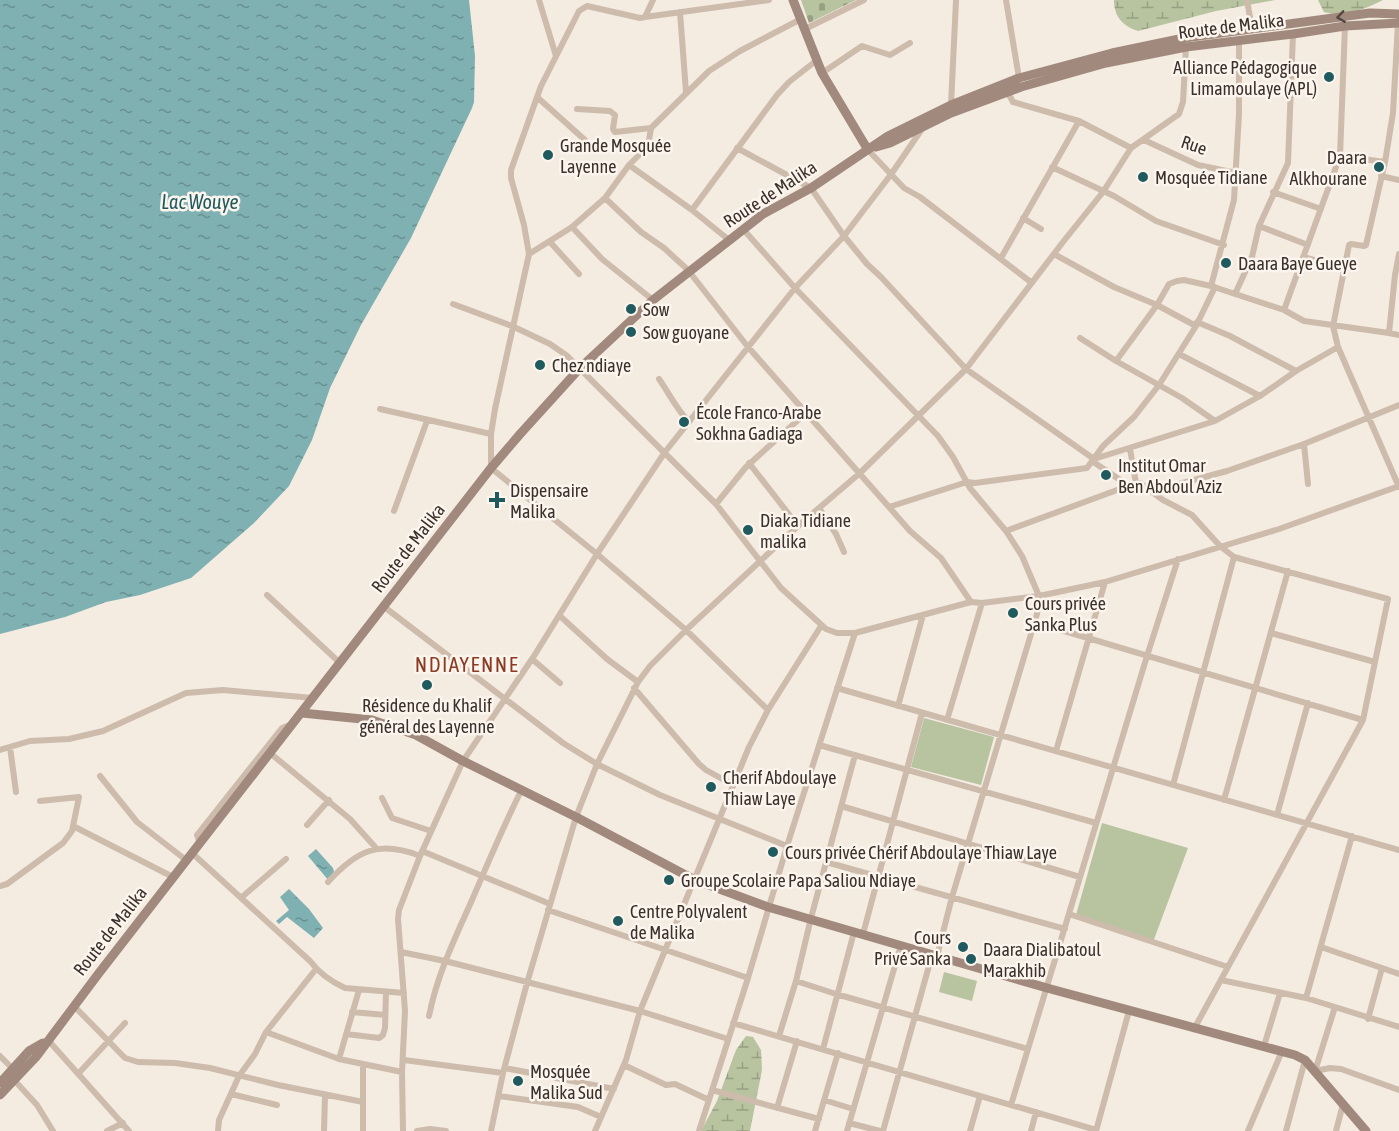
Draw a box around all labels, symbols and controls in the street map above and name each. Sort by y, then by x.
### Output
street label: Route de Malika [1177,9,1285,43]
one-way arrow [1336,10,1345,23]
place label: Alliance Pédagogique Limamoulaye (APL) [1173,57,1317,99]
marker: Alliance Pédagogique Limamoulaye (APL) [1322,70,1336,84]
street label: Rue [1178,131,1210,159]
place label: Grande Mosquée Layenne [560,135,671,177]
place label: Daara Alkhourane [1289,147,1367,189]
marker: Grande Mosquée Layenne [541,148,555,162]
street label: Route de Malika [720,156,820,232]
marker: Daara Alkhourane [1372,160,1386,174]
place label: Mosquée Tidiane [1155,167,1267,188]
marker: Mosquée Tidiane [1136,170,1150,184]
water label: Lac Wouye [161,190,239,213]
place label: Daara Baye Gueye [1238,253,1357,274]
marker: Daara Baye Gueye [1219,256,1233,270]
place label: Sow [643,299,670,320]
marker: Sow [624,302,638,316]
place label: Sow guoyane [643,322,729,343]
marker: Sow guoyane [624,325,638,339]
place label: Chez ndiaye [552,355,631,376]
marker: Chez ndiaye [533,358,547,372]
place label: École Franco-Arabe Sokhna Gadiaga [696,402,821,444]
marker: École Franco-Arabe Sokhna Gadiaga [677,415,691,429]
place label: Institut Omar Ben Abdoul Aziz [1118,455,1223,497]
marker: Institut Omar Ben Abdoul Aziz [1099,468,1113,482]
place label: Dispensaire Malika [510,480,588,522]
marker: Dispensaire Malika [488,491,506,509]
street label: Route de Malika [367,500,449,596]
place label: Diaka Tidiane malika [760,510,851,552]
marker: Diaka Tidiane malika [741,523,755,537]
place label: Cours privée Sanka Plus [1025,593,1106,635]
marker: Cours privée Sanka Plus [1006,606,1020,620]
district label: NDIAYENNE [415,652,519,676]
marker: Résidence du Khalif général des Layenne [420,678,434,692]
place label: Résidence du Khalif général des Layenne [360,695,494,737]
place label: Cherif Abdoulaye Thiaw Laye [723,767,836,809]
marker: Cherif Abdoulaye Thiaw Laye [704,780,718,794]
place label: Cours privée Chérif Abdoulaye Thiaw Laye [785,842,1057,863]
marker: Cours privée Chérif Abdoulaye Thiaw Laye [766,845,780,859]
place label: Groupe Scolaire Papa Saliou Ndiaye [681,870,916,891]
marker: Groupe Scolaire Papa Saliou Ndiaye [662,873,676,887]
street label: Route de Malika [69,883,151,979]
place label: Centre Polyvalent de Malika [630,901,748,943]
marker: Centre Polyvalent de Malika [611,914,625,928]
place label: Cours Privé Sanka [874,927,951,969]
place label: Daara Dialibatoul Marakhib [983,939,1101,981]
marker: Cours Privé Sanka [956,940,970,954]
marker: Daara Dialibatoul Marakhib [964,952,978,966]
place label: Mosquée Malika Sud [530,1061,603,1103]
marker: Mosquée Malika Sud [511,1074,525,1088]

